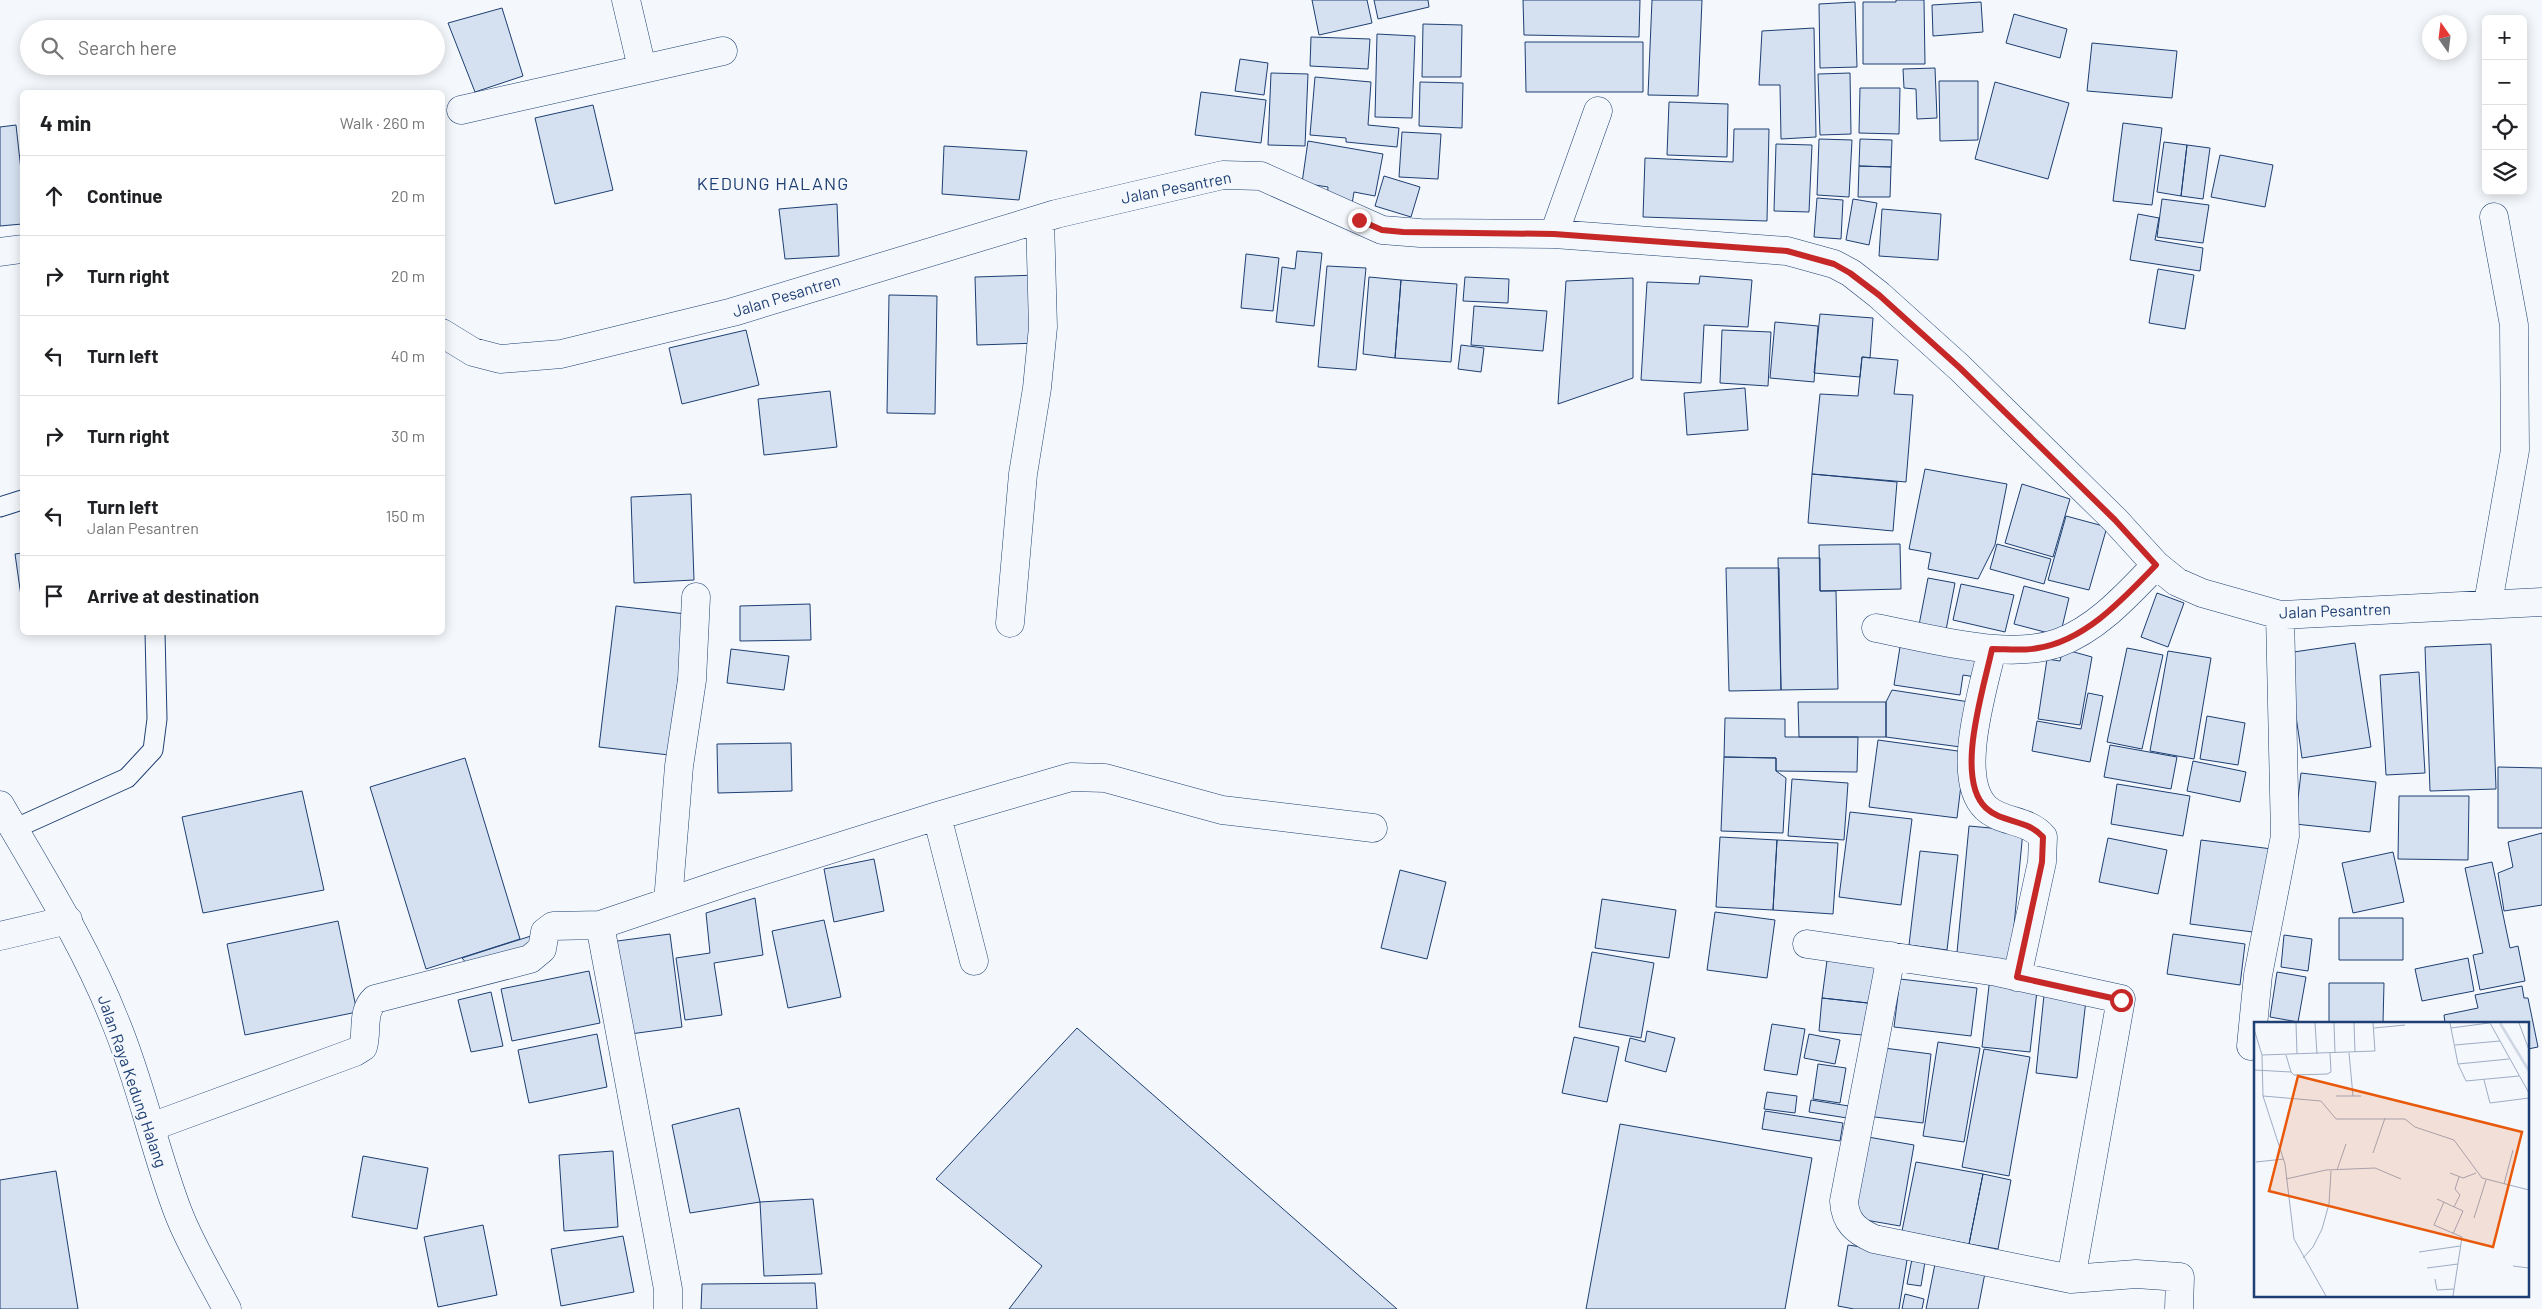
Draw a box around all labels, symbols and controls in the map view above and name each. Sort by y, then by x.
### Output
north arrow [2422,15,2467,60]
map controls [2482,15,2527,195]
button: + [2482,15,2527,60]
search box [20,20,445,75]
icon: search [38,34,66,62]
text: Search here [78,36,177,59]
button: − [2482,60,2527,105]
button: locate [2482,105,2527,150]
text: 4 min [40,110,91,135]
text: Walk · 260 m [340,113,425,132]
button: layers [2482,150,2527,195]
street label: Jalan Pesantren [1119,167,1233,207]
district label: KEDUNG HALANG [697,172,849,194]
icon: ahead [40,182,68,210]
text: Continue [87,184,163,207]
text: 20 m [391,186,425,205]
route end [1348,209,1371,232]
icon: right [40,262,68,290]
text: Turn right [87,264,169,287]
text: 20 m [391,266,425,285]
street label: Jalan Pesantren [730,270,842,320]
icon: left [40,342,68,370]
text: Turn left [87,344,158,367]
text: 40 m [391,346,425,365]
icon: right [40,422,68,450]
text: Turn right [87,424,169,447]
text: 30 m [391,426,425,445]
text: Turn left [87,495,158,518]
icon: left [40,502,68,530]
text: 150 m [386,506,425,525]
text: Jalan Pesantren [87,518,199,537]
icon: arrive [40,582,68,610]
text: Arrive at destination [87,584,259,607]
street label: Jalan Pesantren [2279,599,2391,621]
route start [2110,989,2133,1012]
street label: Jalan Raya Kedung Halang [95,992,171,1170]
inset map [2254,1022,2530,1296]

